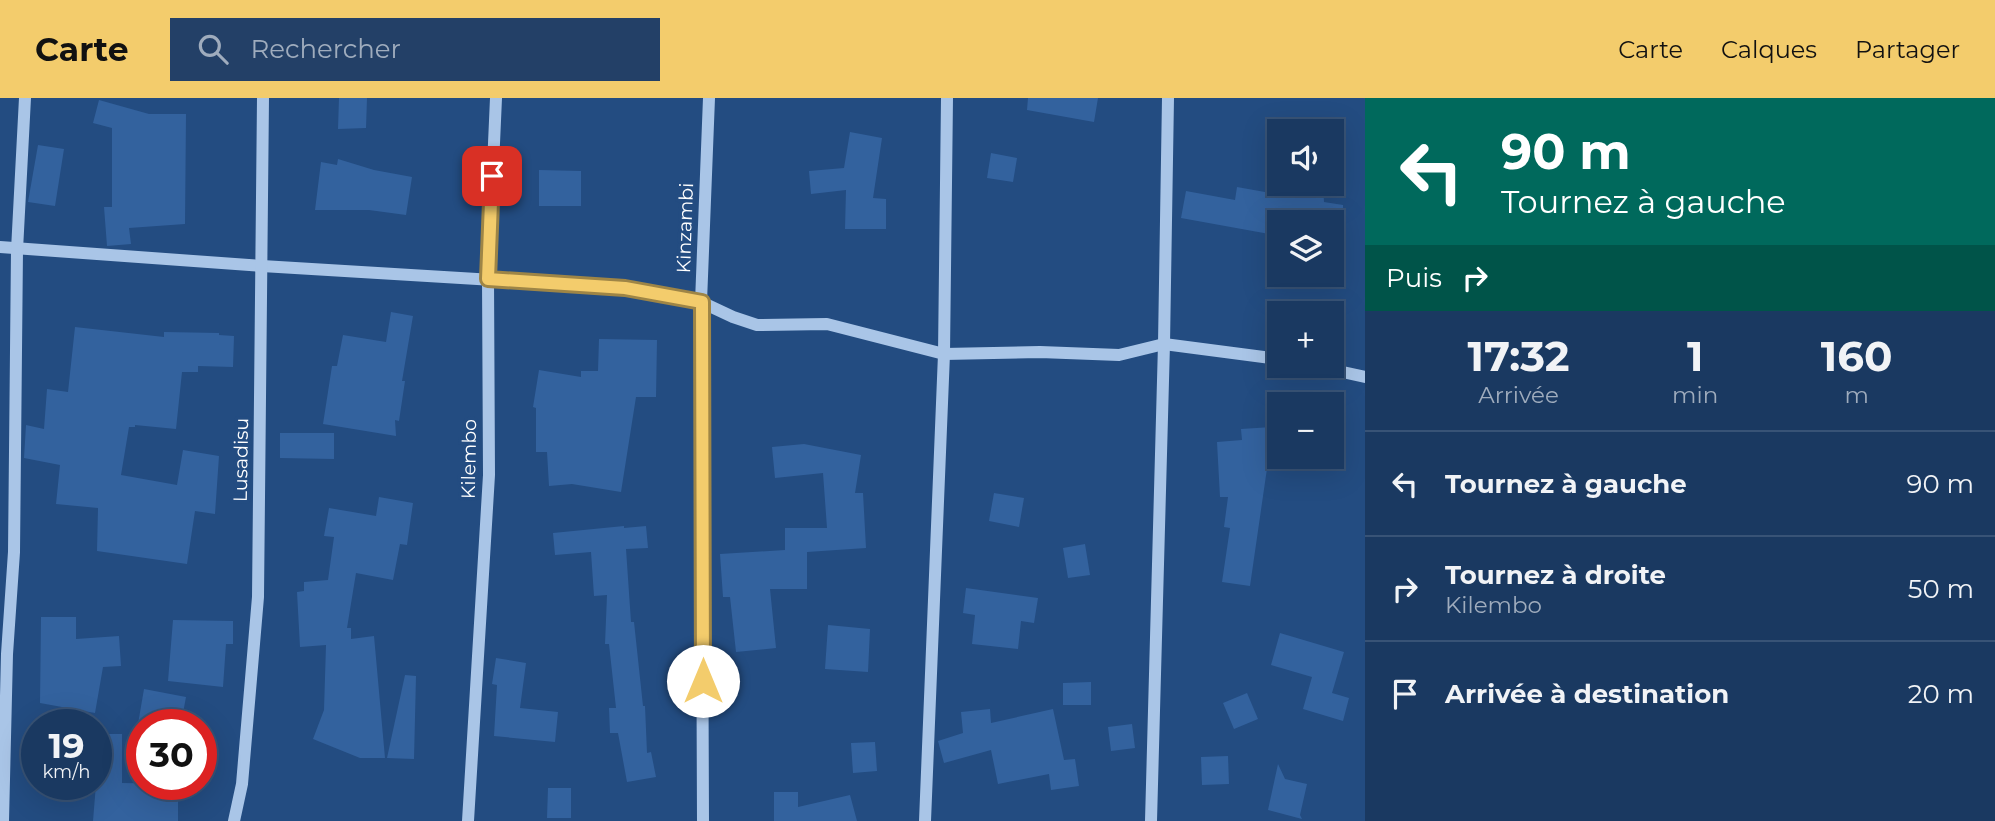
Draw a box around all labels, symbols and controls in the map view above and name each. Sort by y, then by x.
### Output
search box [170,18,660,81]
text: Carte [35,29,128,69]
icon: search [194,30,232,68]
text: Rechercher [250,33,401,65]
text: Carte [1618,35,1683,64]
text: Calques [1721,35,1817,64]
text: Partager [1855,35,1960,64]
map controls [1267,119,1344,469]
button: sound [1267,119,1344,196]
text: 90 m [1501,122,1631,181]
icon: left [1386,126,1477,217]
pin [462,146,522,206]
icon: arrive [473,157,511,195]
street label: Kinzambi [672,182,698,274]
text: Tournez à gauche [1501,182,1786,221]
button: layers [1267,210,1344,287]
icon: right [1456,259,1494,297]
text: Puis [1386,262,1442,294]
button: + [1267,301,1344,378]
text: 17:32 [1468,330,1570,382]
text: 1 [1687,330,1703,382]
text: 160 [1821,330,1893,382]
text: Arrivée [1478,381,1559,409]
text: min [1672,381,1718,409]
text: m [1844,381,1869,409]
button: − [1267,392,1344,469]
street label: Lusadisu [229,418,253,502]
street label: Kilembo [457,419,481,499]
icon: left [1386,465,1424,503]
text: Tournez à gauche [1445,468,1687,500]
text: 90 m [1907,468,1974,500]
text: Tournez à droite [1445,559,1666,591]
icon: right [1386,570,1424,608]
text: 50 m [1908,573,1974,605]
text: Kilembo [1445,591,1542,619]
position arrow [666,644,740,718]
icon: arrive [1386,675,1424,713]
text: Arrivée à destination [1445,678,1729,710]
text: 20 m [1908,678,1974,710]
speed limit sign: 30 [126,709,217,800]
text: 19 [48,724,85,767]
text: km/h [42,761,91,783]

